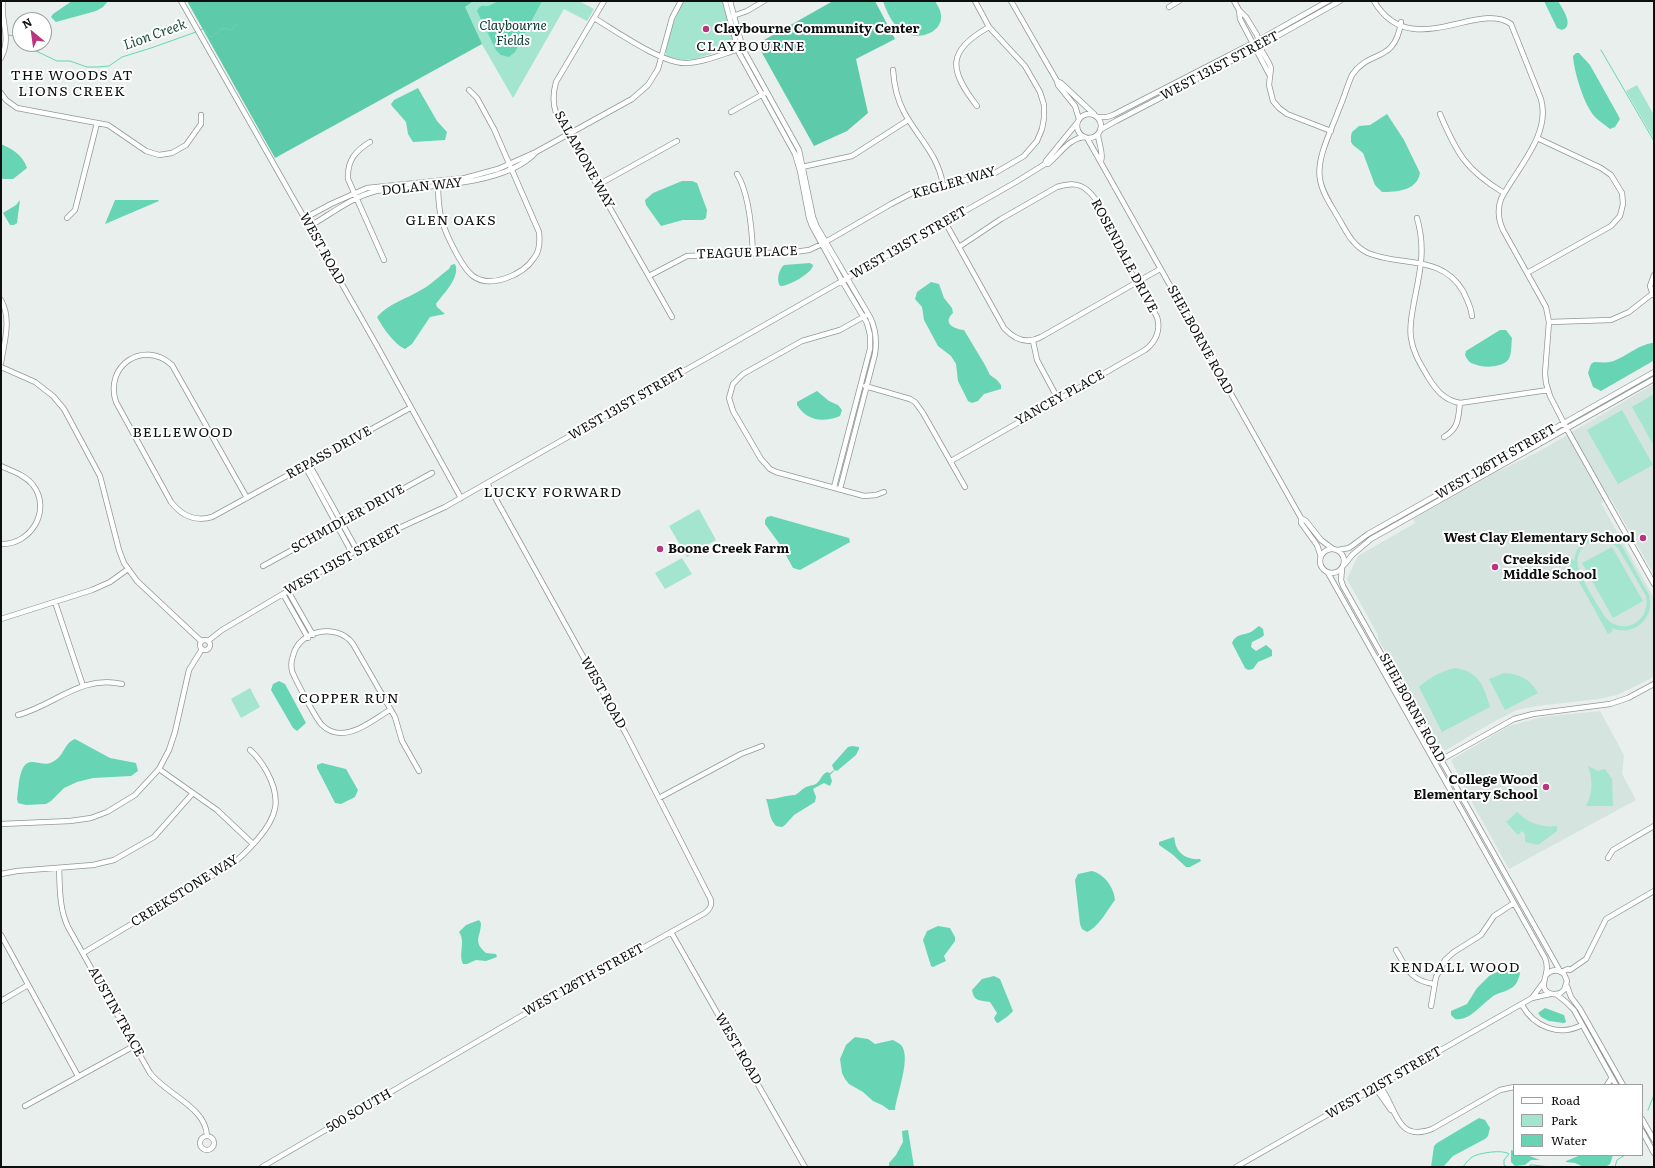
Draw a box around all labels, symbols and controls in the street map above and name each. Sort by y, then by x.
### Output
north arrow [12,12,52,52]
text: N [19,13,35,32]
water label: Lion Creek [121,16,189,54]
park label: Claybourne Fields [479,18,547,49]
place label: Claybourne Community Center [714,21,920,37]
marker: Claybourne Community Center [701,24,711,34]
street label: WEST 131ST STREET [1158,28,1282,104]
district label: CLAYBOURNE [696,39,806,55]
district label: THE WOODS AT LIONS CREEK [10,68,134,100]
street label: SALAMONE WAY [551,108,617,212]
street label: KEGLER WAY [910,164,998,202]
street label: DOLAN WAY [381,175,463,199]
street label: ROSENDALE DRIVE [1087,197,1161,315]
street label: WEST 131ST STREET [848,203,970,283]
street label: WEST ROAD [296,210,348,288]
district label: GLEN OAKS [406,213,496,229]
street label: TEAGUE PLACE [696,243,798,263]
street label: SHELBORNE ROAD [1163,283,1237,397]
street label: WEST 131ST STREET [566,364,688,444]
street label: YANCEY PLACE [1013,367,1107,429]
street label: WEST 126TH STREET [1433,421,1559,503]
street label: REPASS DRIVE [284,423,374,483]
district label: BELLEWOOD [133,425,233,441]
street label: SCHMIDLER DRIVE [289,481,407,557]
district label: LUCKY FORWARD [484,485,622,501]
street label: WEST 131ST STREET [282,521,404,599]
place label: West Clay Elementary School [1444,530,1635,546]
marker: West Clay Elementary School [1638,533,1648,543]
place label: Boone Creek Farm [668,541,789,557]
marker: Boone Creek Farm [655,544,665,554]
place label: Creekside Middle School [1503,552,1597,583]
marker: Creekside Middle School [1490,562,1500,572]
street label: SHELBORNE ROAD [1375,651,1449,765]
street label: WEST ROAD [577,654,629,732]
district label: COPPER RUN [298,691,400,707]
place label: College Wood Elementary School [1413,772,1538,803]
marker: College Wood Elementary School [1541,782,1551,792]
street label: CREEKSTONE WAY [128,852,242,930]
street label: WEST 126TH STREET [521,940,647,1020]
district label: KENDALL WOOD [1389,960,1521,976]
street label: AUSTIN TRACE [85,964,147,1060]
street label: WEST ROAD [711,1011,765,1087]
street label: WEST 121ST STREET [1323,1043,1445,1123]
legend [1513,1084,1643,1156]
street label: 500 SOUTH [324,1086,394,1136]
text: Road [1551,1091,1580,1109]
text: Park [1551,1111,1577,1129]
text: Water [1551,1131,1587,1149]

